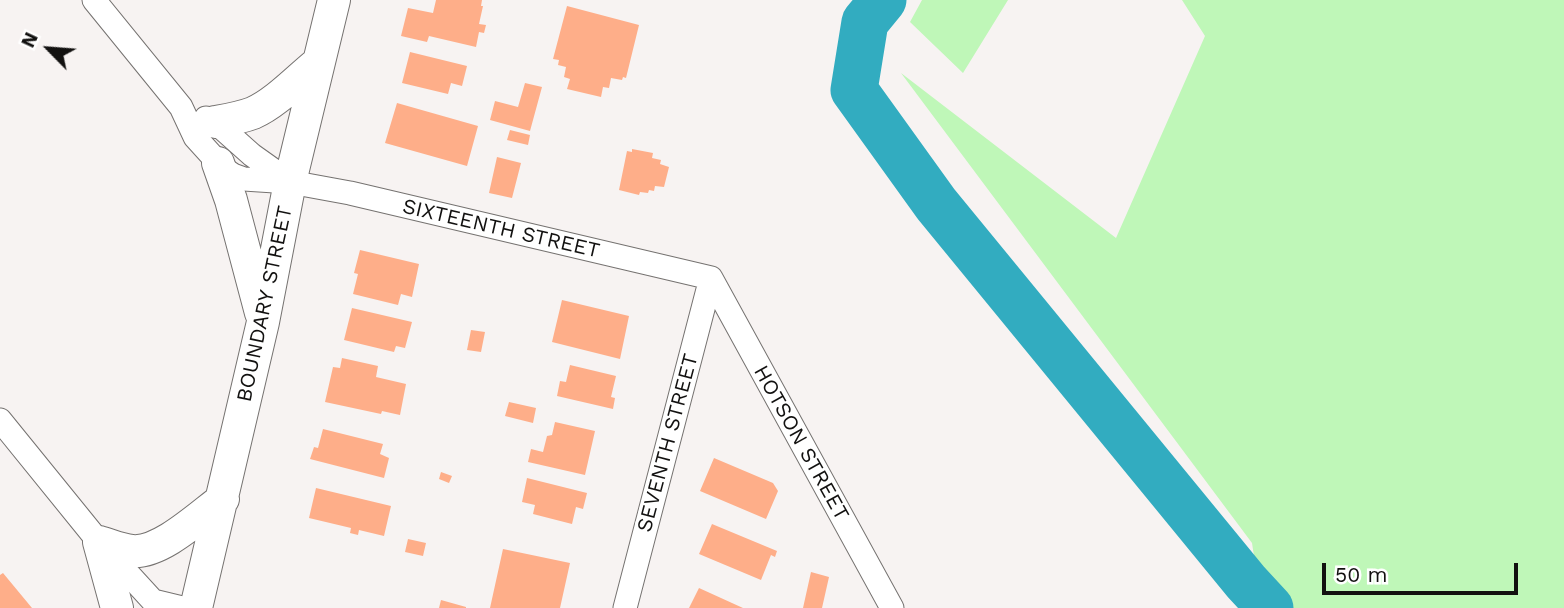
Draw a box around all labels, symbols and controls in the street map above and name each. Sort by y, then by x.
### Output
north arrow [14,14,84,84]
text: N [16,29,43,51]
street label: SIXTEENTH STREET [400,194,602,264]
street label: BOUNDARY STREET [232,204,298,404]
street label: SEVENTH STREET [632,351,704,535]
street label: HOTSON STREET [748,361,854,525]
scale bar [1326,548,1522,592]
text: 50 m [1335,562,1387,587]

